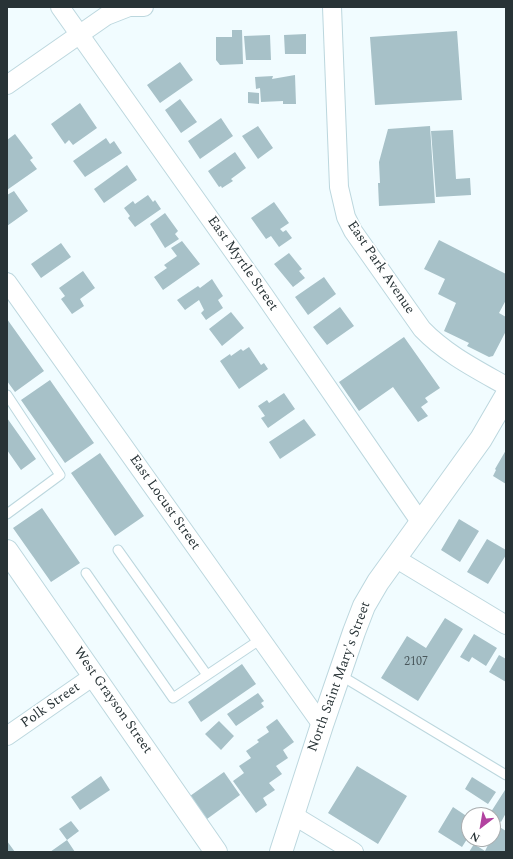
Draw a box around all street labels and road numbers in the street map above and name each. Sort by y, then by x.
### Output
street label: East Myrtle Street [203,213,281,315]
street label: East Park Avenue [343,218,417,318]
street label: East Locust Street [125,452,203,554]
street label: North Saint Mary's Street [305,600,375,754]
street label: West Grayson Street [69,644,155,758]
street label: Polk Street [18,680,84,732]

